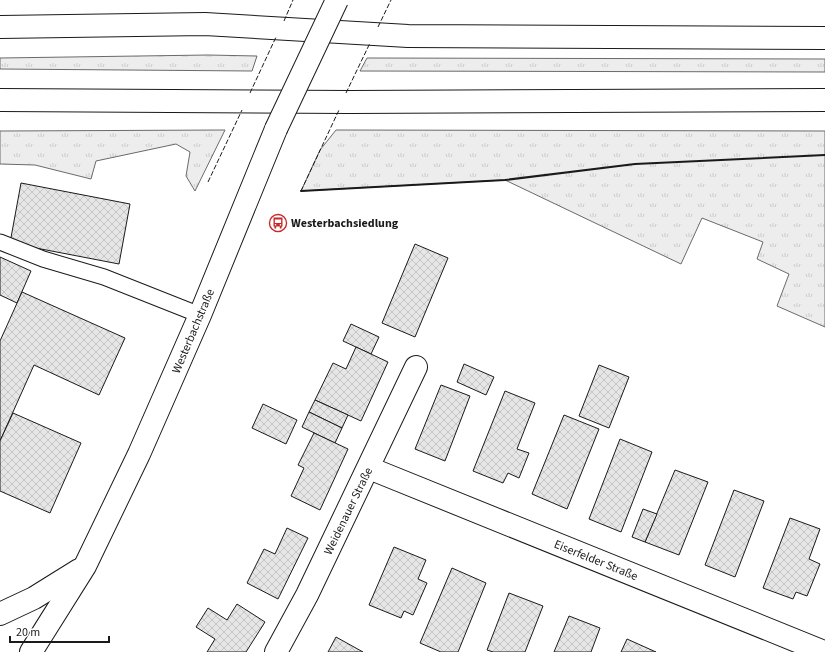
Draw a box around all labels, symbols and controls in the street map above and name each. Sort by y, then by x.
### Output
bus stop icon: Westerbachsiedlung [268,213,288,233]
place label: Westerbachsiedlung [291,215,399,232]
street label: Westerbachstraße [168,286,219,376]
street label: Weidenauer Straße [320,464,377,558]
street label: Eiserfelder Straße [551,536,640,585]
scale bar [10,618,109,644]
text: 20 m [16,624,40,641]

